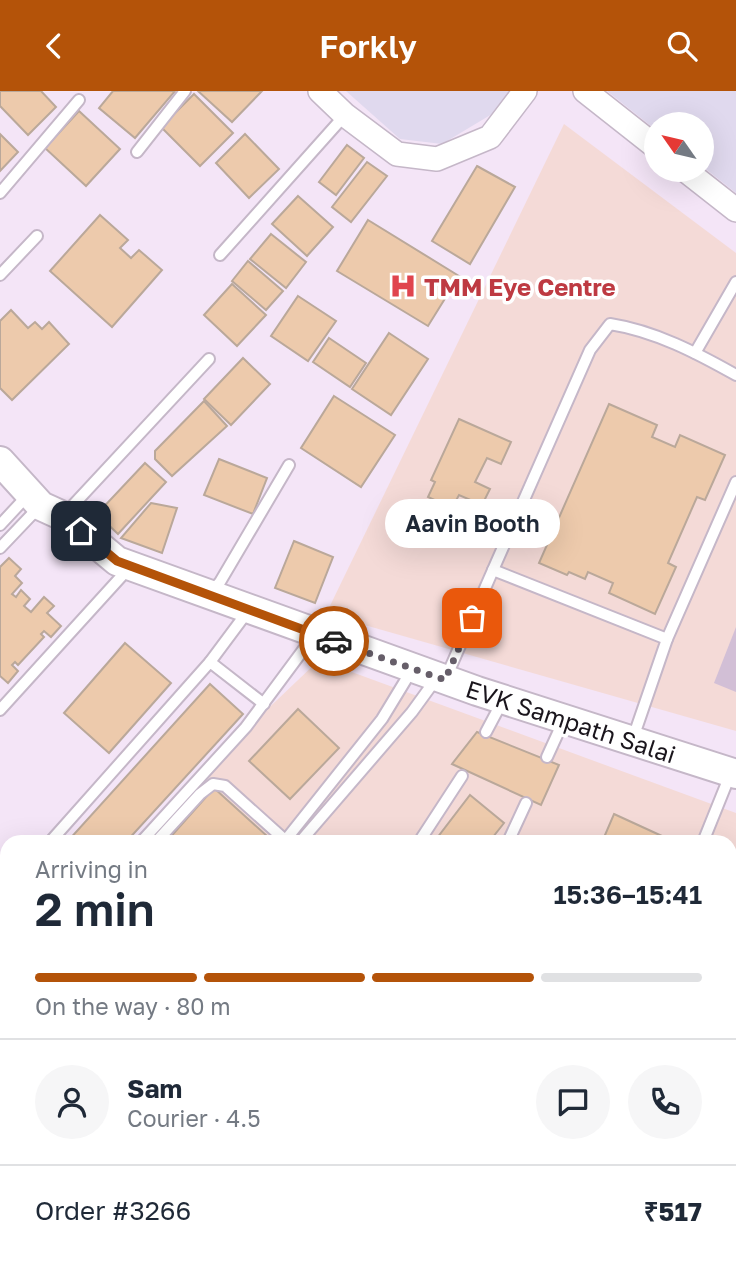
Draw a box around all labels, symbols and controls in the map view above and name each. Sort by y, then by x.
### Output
icon: back [35,27,73,65]
text: Forkly [319,27,417,65]
icon: search [663,27,701,65]
north arrow [644,112,714,182]
map controls [644,112,714,182]
hospital icon: TMM Eye Centre [388,271,418,301]
place label: TMM Eye Centre [424,272,616,301]
callout: Aavin Booth [384,499,560,548]
pin [51,501,111,561]
text: Aavin Booth [405,509,540,537]
icon: home [62,512,100,550]
pin [442,588,502,648]
icon: bag [453,599,491,637]
courier [299,606,369,676]
icon: car [315,622,353,660]
street label: EVK Sampath Salai [463,673,679,769]
text: Arriving in [35,855,148,883]
text: 15:36–15:41 [553,879,702,910]
text: 2 min [35,881,155,936]
text: On the way · 80 m [35,992,231,1020]
button: person [35,1065,109,1139]
button: chat [536,1065,610,1139]
button: phone [628,1065,702,1139]
text: Sam [127,1073,182,1104]
text: Courier · 4.5 [127,1104,260,1132]
text: Order #3266 [35,1195,191,1226]
text: ₹517 [644,1196,702,1227]

